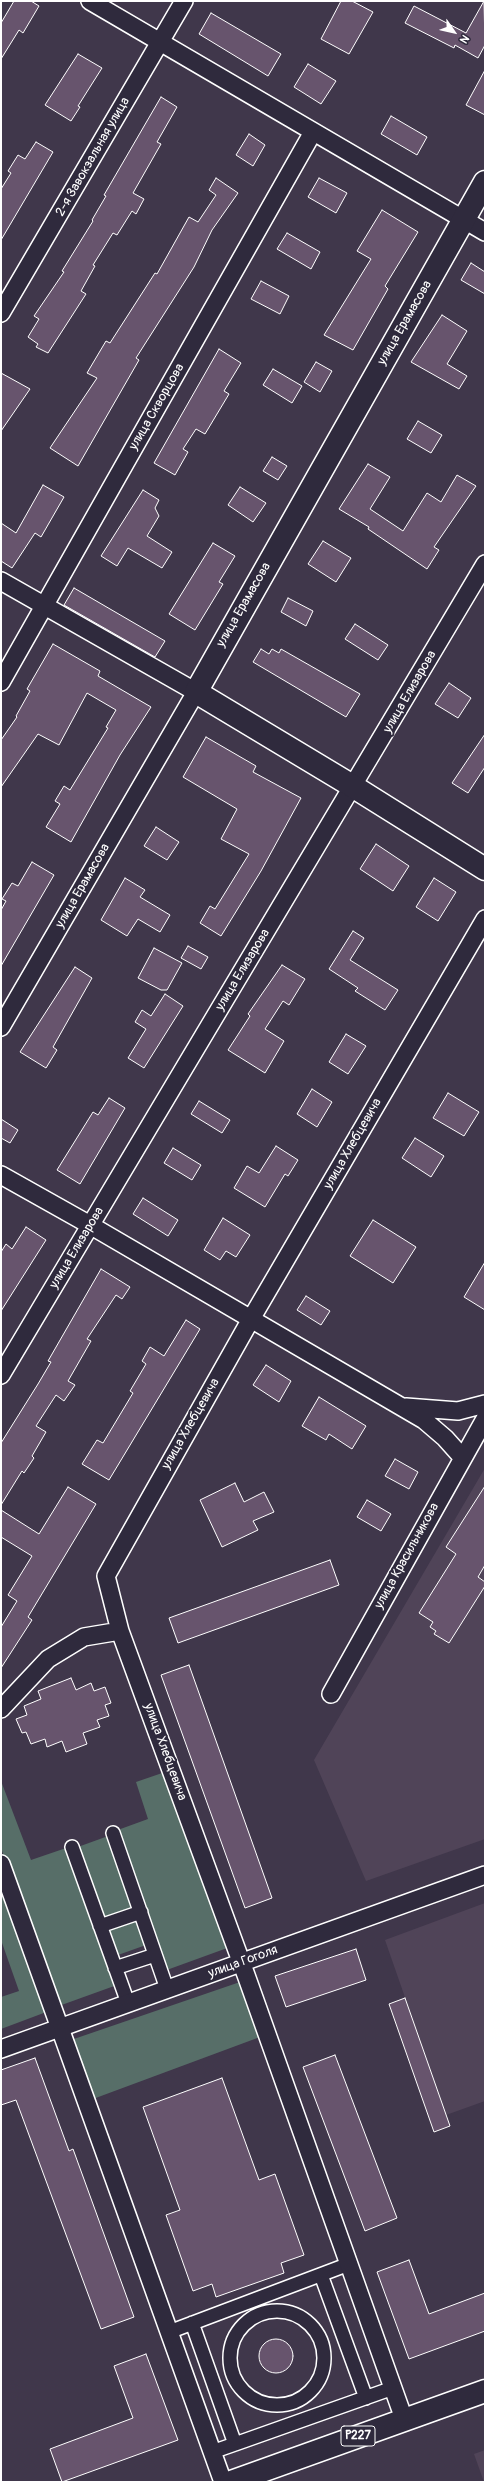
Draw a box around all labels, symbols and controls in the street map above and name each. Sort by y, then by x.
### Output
north arrow [434,12,474,52]
text: N [457,32,472,46]
street label: 2-я Завокзальная улица [53,95,133,219]
street label: улица Ерамасова [375,278,435,368]
street label: улица Скворцова [126,361,188,453]
street label: улица Ерамасова [214,560,274,650]
street label: улица Елизарова [380,648,440,736]
street label: улица Ерамасова [53,841,113,931]
street label: улица Елизарова [213,926,273,1014]
street label: улица Хлебцевича [321,1096,385,1192]
street label: улица Елизарова [47,1204,107,1292]
street label: улица Хлебцевича [159,1376,223,1472]
street label: улица Красильникова [371,1500,443,1612]
street label: улица Хлебцевича [140,1701,190,1803]
street label: улица Гоголя [206,1942,280,1982]
road number: Р227 [341,2426,375,2446]

